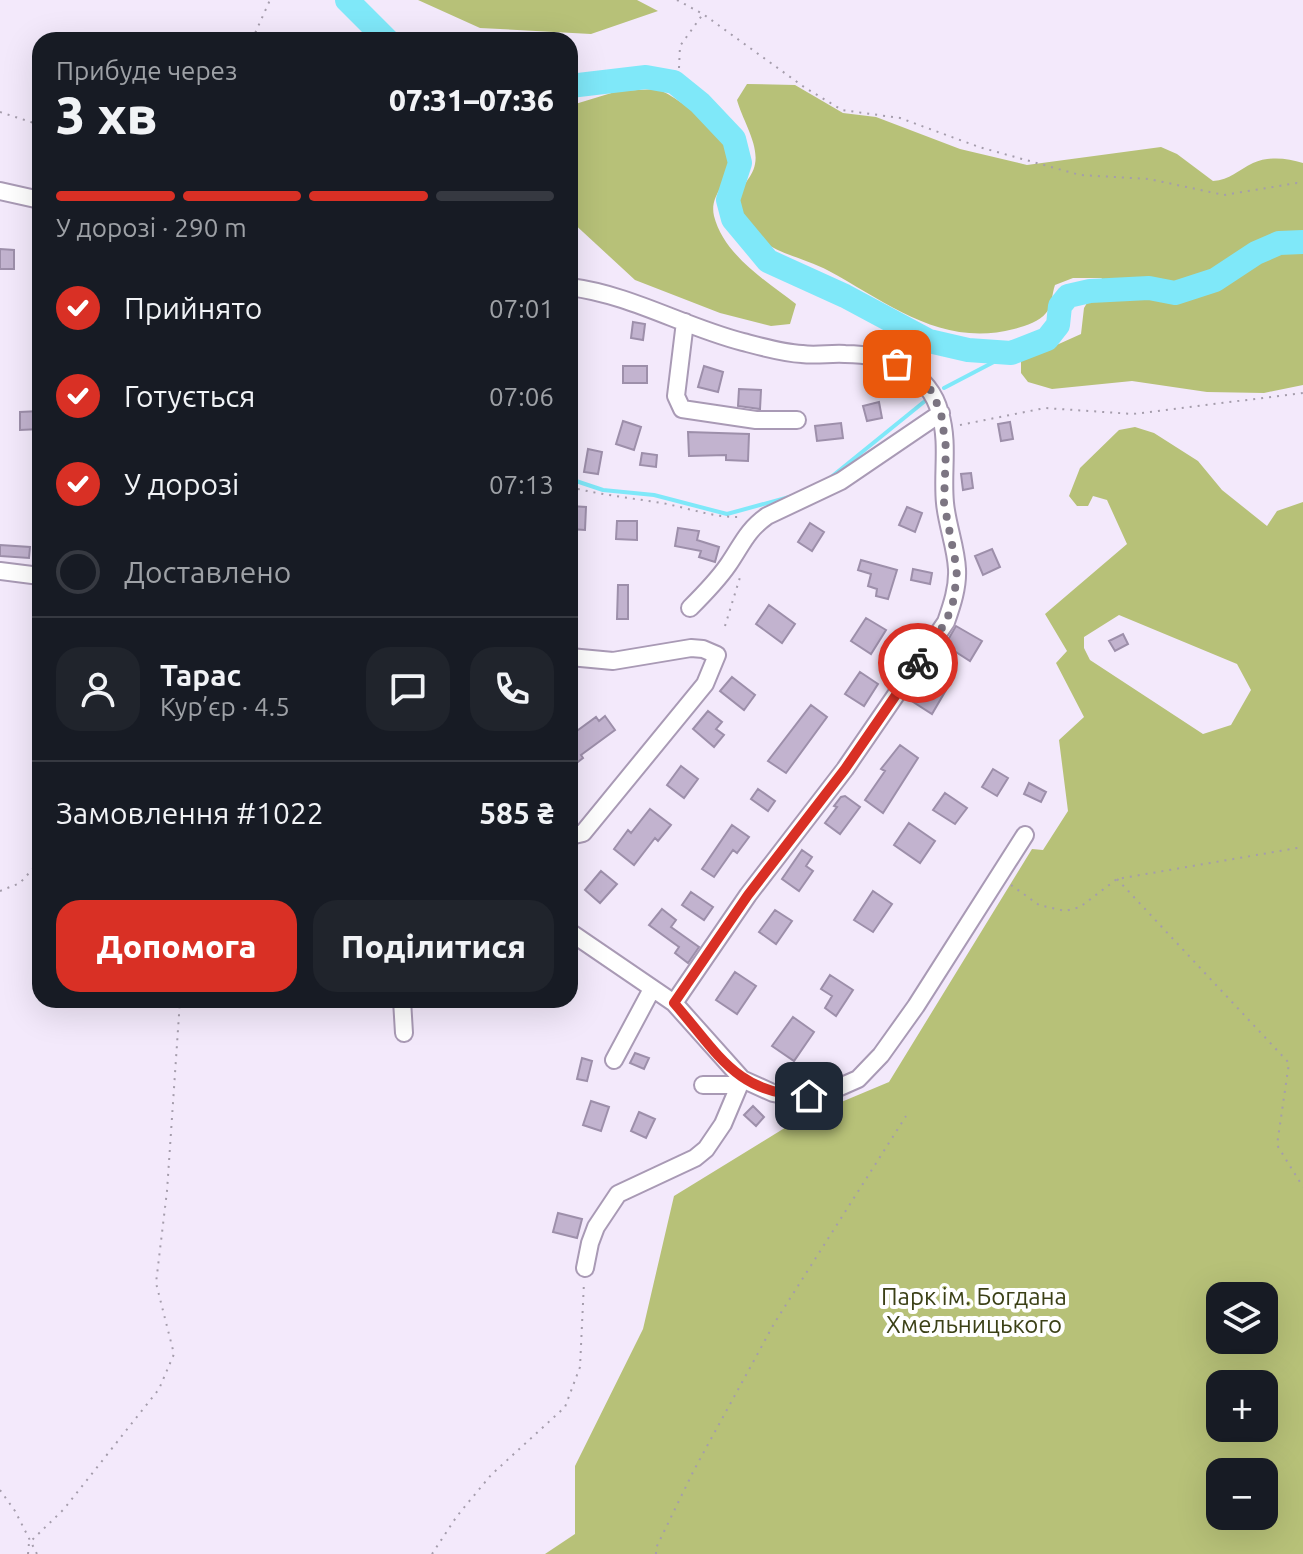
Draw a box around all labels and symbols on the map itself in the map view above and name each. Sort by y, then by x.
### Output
pin [863,330,931,398]
courier [878,623,958,703]
pin [775,1062,843,1130]
park label: Парк ім. Богдана Хмельницького [881,1283,1067,1338]

